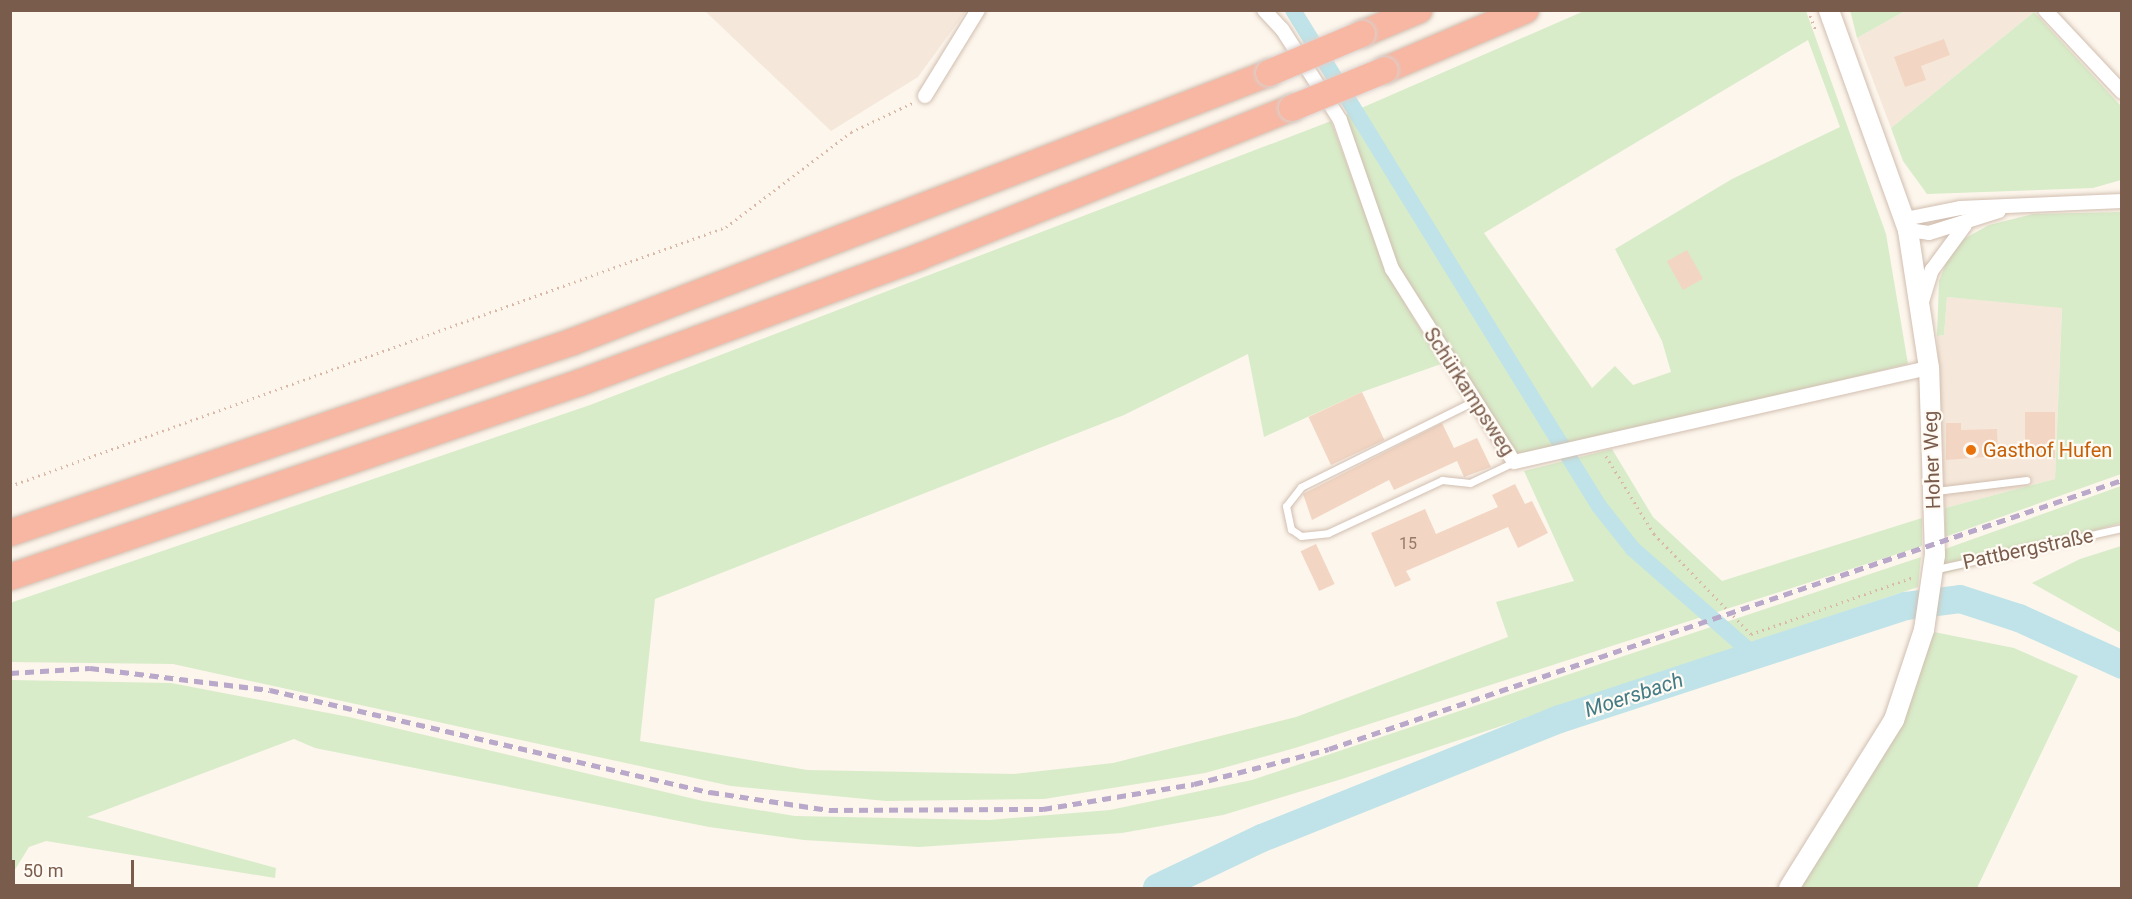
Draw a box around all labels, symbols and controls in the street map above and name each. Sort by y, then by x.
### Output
street label: Schürkampsweg [1419,323,1519,461]
street label: Hoher Weg [1918,410,1946,510]
place label: Gasthof Hufen [1983,438,2112,462]
marker: Gasthof Hufen [1964,443,1978,457]
street label: Pattbergstraße [1961,523,2095,575]
house number: 15 [1399,534,1417,554]
water label: Moersbach [1582,667,1686,723]
scale bar [15,848,136,886]
text: 50 m [23,860,63,881]

